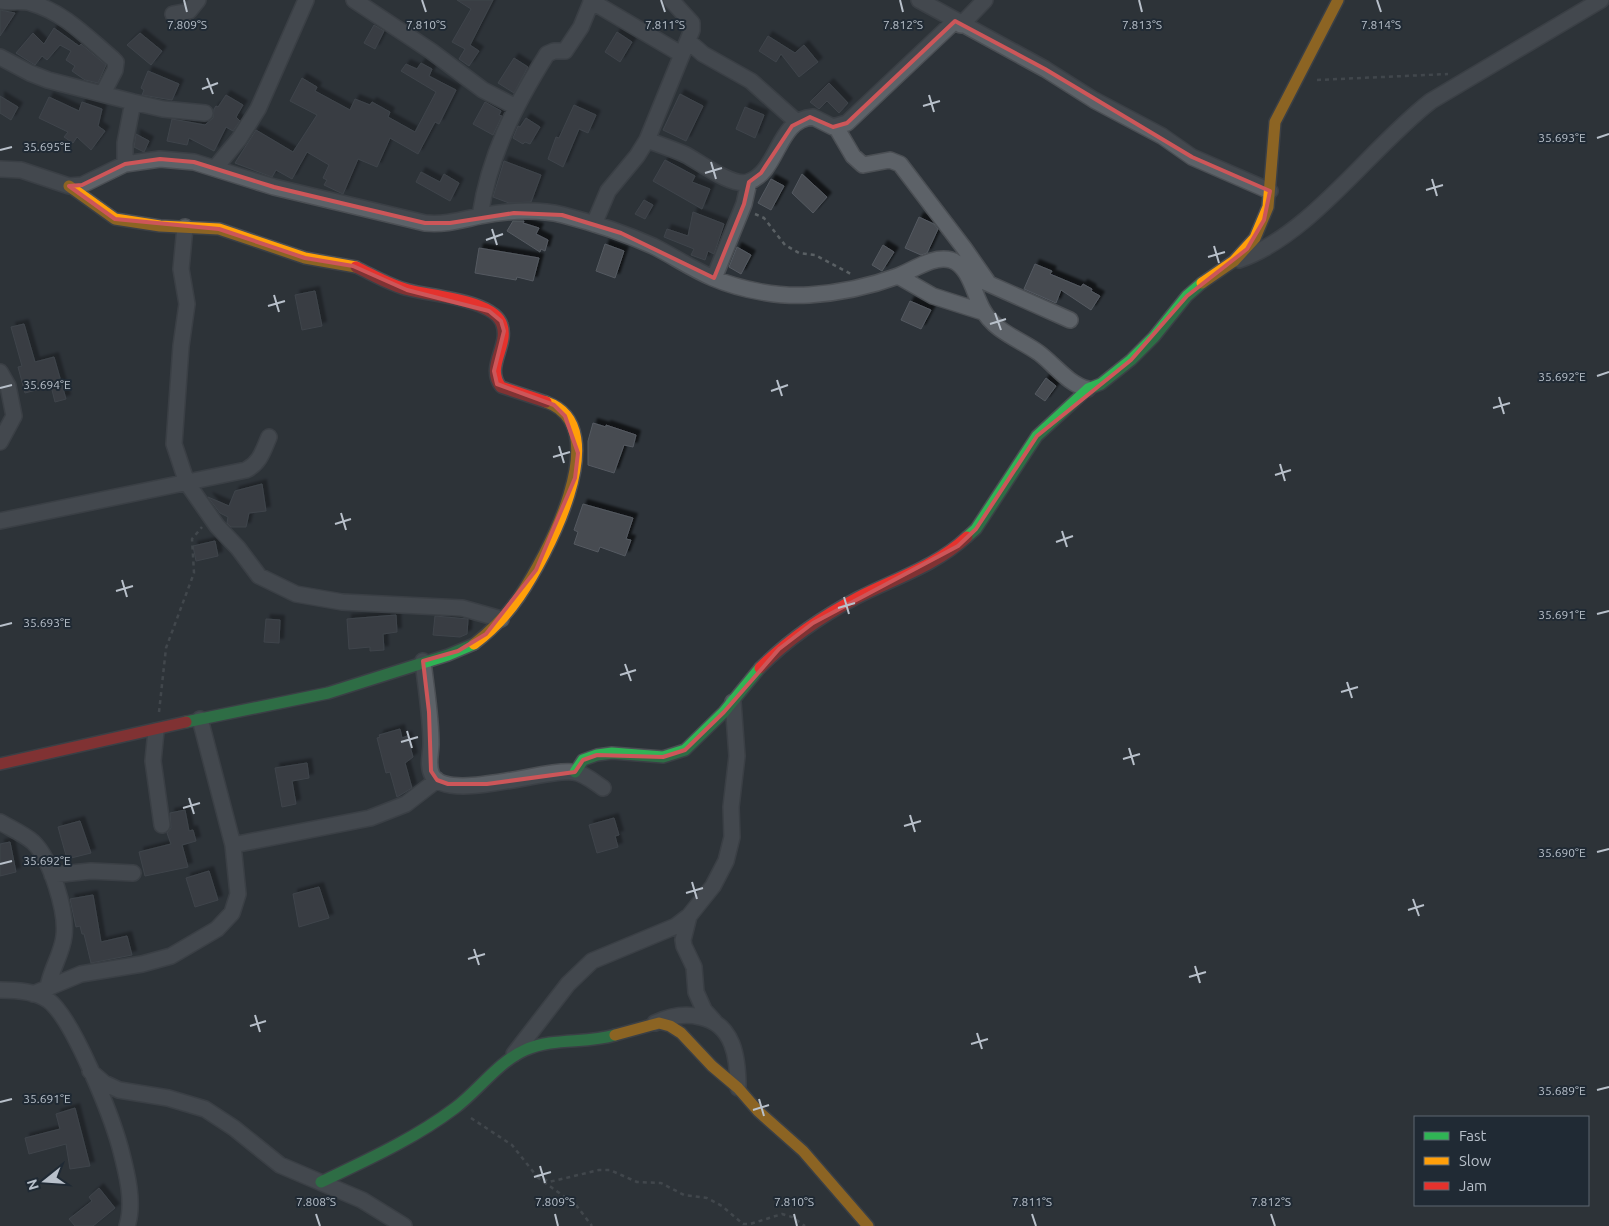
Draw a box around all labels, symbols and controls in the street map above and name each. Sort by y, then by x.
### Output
text: 7.809°S [167,18,207,31]
text: 7.810°S [406,18,446,31]
text: 7.811°S [645,18,685,31]
text: 7.812°S [883,18,923,31]
text: 7.813°S [1122,18,1162,31]
text: 7.814°S [1361,18,1401,31]
text: 35.693°E [1538,131,1586,144]
text: 35.695°E [23,140,71,153]
text: 35.692°E [1538,370,1586,383]
text: 35.694°E [23,378,71,391]
text: 35.691°E [1538,608,1586,621]
text: 35.693°E [23,616,71,629]
text: 35.690°E [1538,846,1586,859]
text: 35.692°E [23,854,71,867]
text: 35.689°E [1538,1084,1586,1097]
text: 35.691°E [23,1092,71,1105]
legend [1414,1116,1589,1206]
text: Fast [1459,1127,1487,1144]
text: Slow [1459,1152,1492,1169]
north arrow [20,1156,70,1206]
text: N [23,1177,42,1192]
text: Jam [1459,1177,1487,1194]
text: 7.808°S [296,1195,336,1208]
text: 7.809°S [535,1195,575,1208]
text: 7.810°S [774,1195,814,1208]
text: 7.811°S [1012,1195,1052,1208]
text: 7.812°S [1251,1195,1291,1208]

